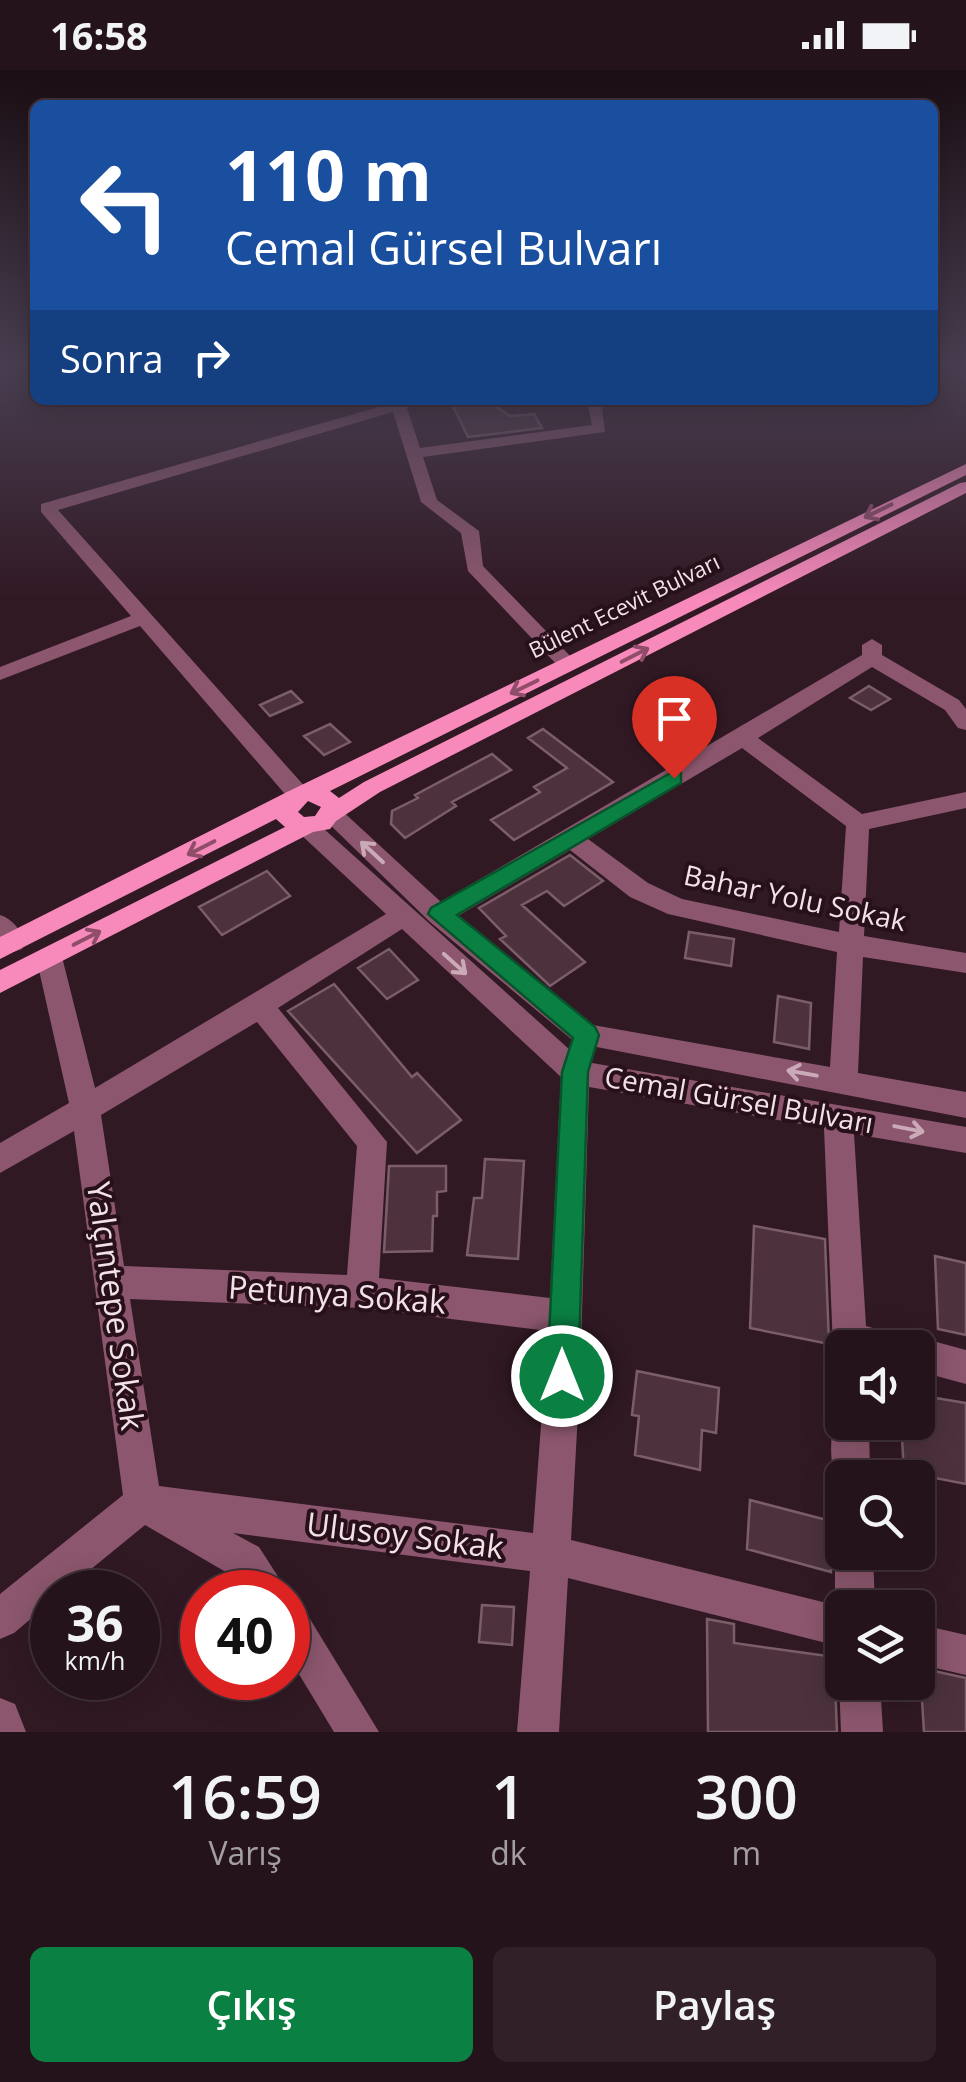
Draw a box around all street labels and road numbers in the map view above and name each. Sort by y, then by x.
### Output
street label: Bülent Ecevit Bulvarı [523,546,724,664]
street label: Bahar Yolu Sokak [681,855,910,939]
street label: Cemal Gürsel Bulvarı [602,1057,876,1141]
street label: Yalçıntepe Sokak [78,1179,155,1433]
street label: Petunya Sokak [227,1264,448,1323]
street label: Ulusoy Sokak [304,1501,506,1568]

